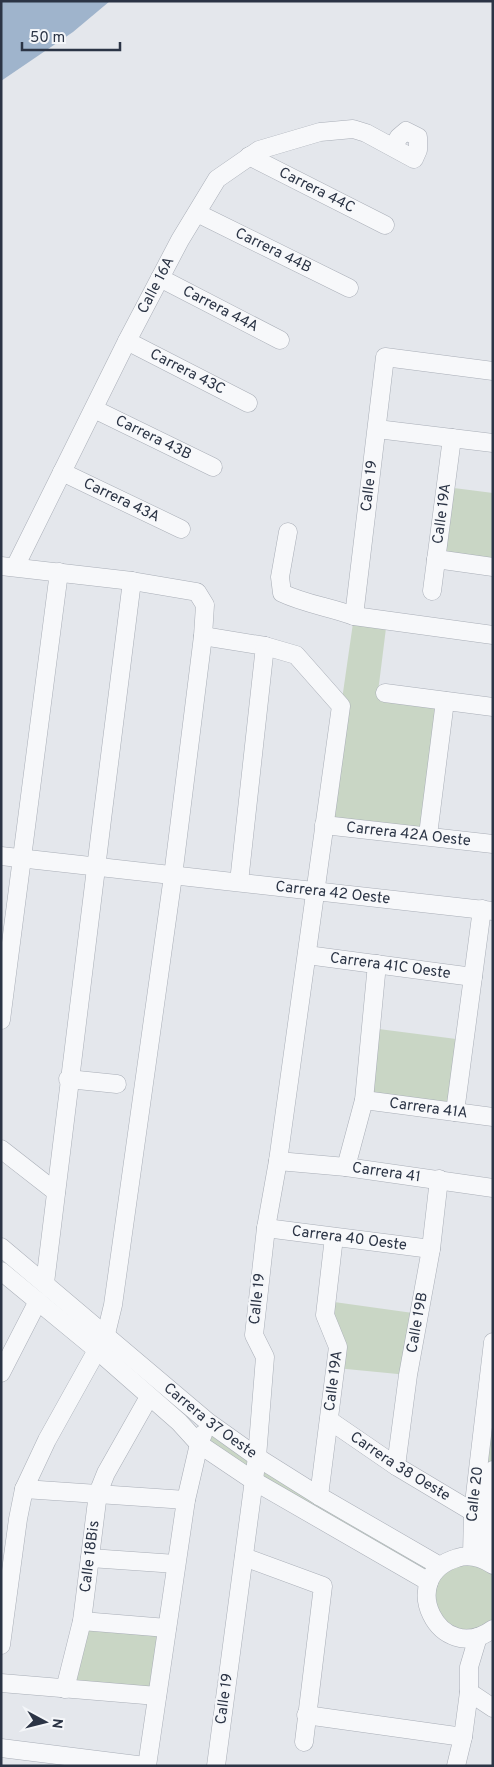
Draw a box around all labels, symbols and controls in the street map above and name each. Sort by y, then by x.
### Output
scale bar [22,20,120,52]
text: 50 m [30,29,65,48]
street label: Carrera 44C [276,163,358,218]
street label: Carrera 44B [232,224,315,277]
street label: Calle 16A [133,254,179,317]
street label: Carrera 44A [179,282,262,337]
street label: Carrera 43C [147,345,228,399]
street label: Carrera 43B [112,411,195,465]
street label: Calle 19 [357,459,382,513]
street label: Carrera 43A [80,474,163,527]
street label: Calle 19A [429,482,455,545]
street label: Carrera 42A Oeste [345,818,472,851]
street label: Carrera 42 Oeste [274,877,391,909]
street label: Carrera 41C Oeste [329,949,452,983]
street label: Carrera 41A [388,1094,469,1123]
street label: Carrera 41 [351,1158,422,1187]
street label: Carrera 40 Oeste [291,1222,408,1255]
street label: Calle 19 [246,1272,270,1326]
street label: Calle 19B [403,1291,432,1355]
street label: Calle 19A [320,1349,347,1413]
street label: Carrera 37 Oeste [159,1379,260,1463]
street label: Carrera 38 Oeste [346,1428,454,1506]
street label: Calle 20 [463,1465,488,1522]
street label: Calle 18Bis [76,1519,104,1594]
street label: Calle 19 [212,1672,238,1726]
north arrow [20,1697,70,1747]
text: N [47,1717,65,1729]

